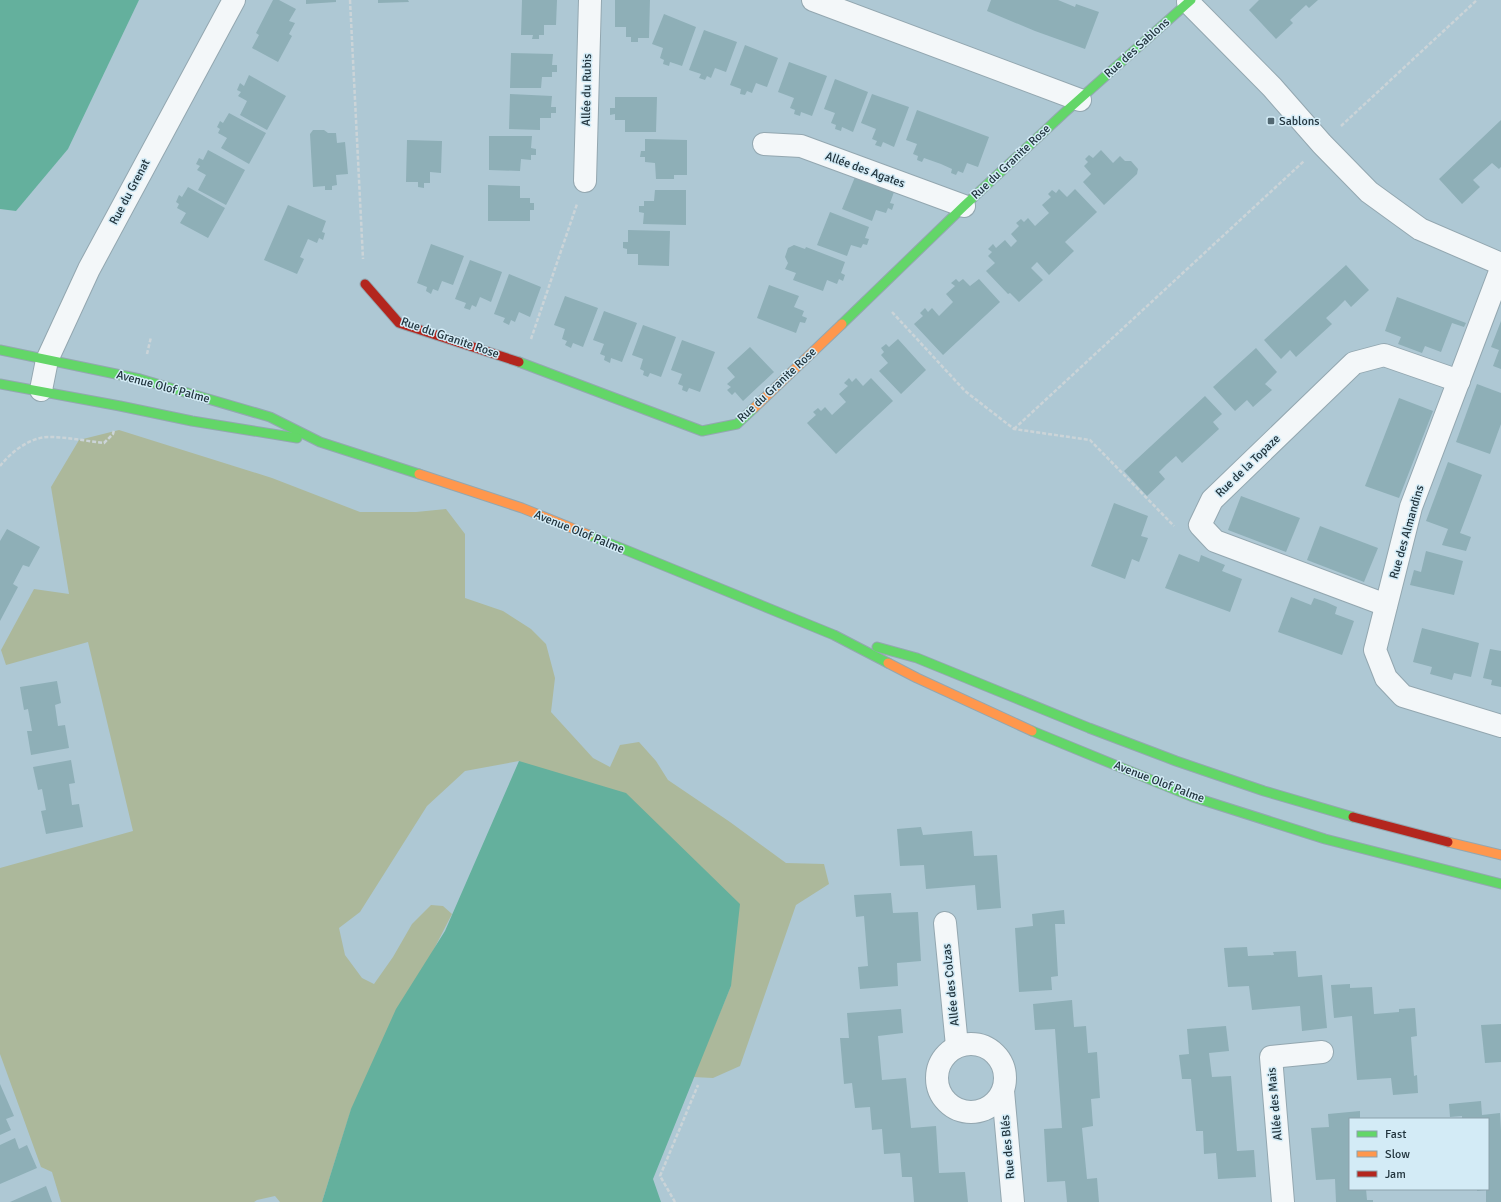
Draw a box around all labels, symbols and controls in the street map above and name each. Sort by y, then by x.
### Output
street label: Rue des Sablons [1101,15,1173,81]
street label: Allée du Rubis [579,54,595,126]
place label: Sablons [1279,114,1320,129]
marker: Sablons [1266,116,1276,126]
street label: Rue du Granite Rose [968,121,1054,203]
street label: Allée des Agates [823,149,907,191]
street label: Rue du Grenat [106,157,154,227]
street label: Rue du Granite Rose [399,314,501,362]
street label: Rue du Granite Rose [734,344,820,426]
street label: Avenue Olof Palme [115,367,211,407]
street label: Rue de la Topaze [1213,431,1283,501]
street label: Rue des Almandins [1386,483,1428,581]
street label: Avenue Olof Palme [532,507,626,557]
street label: Avenue Olof Palme [1111,758,1207,806]
street label: Allée des Colzas [939,943,963,1027]
street label: Allée des Mais [1264,1067,1286,1141]
street label: Rue des Blés [998,1114,1018,1180]
legend [1349,1118,1489,1190]
text: Fast [1385,1127,1406,1142]
text: Slow [1385,1147,1410,1162]
text: Jam [1385,1167,1406,1182]

